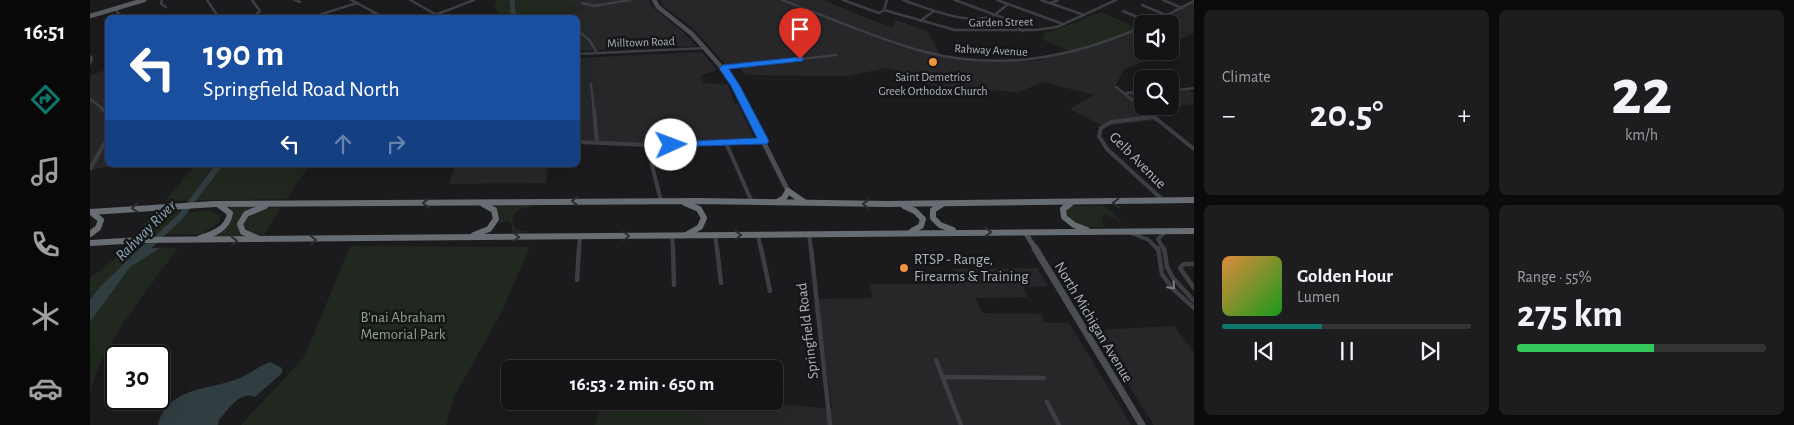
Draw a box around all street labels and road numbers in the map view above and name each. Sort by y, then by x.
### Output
street label: Garden Street [969,15,1034,29]
street label: Milltown Road [607,35,675,49]
street label: Rahway Avenue [954,42,1028,59]
street label: Gelb Avenue [1106,129,1169,192]
street label: North Michigan Avenue [1052,259,1135,385]
street label: Springfield Road [794,282,821,380]

